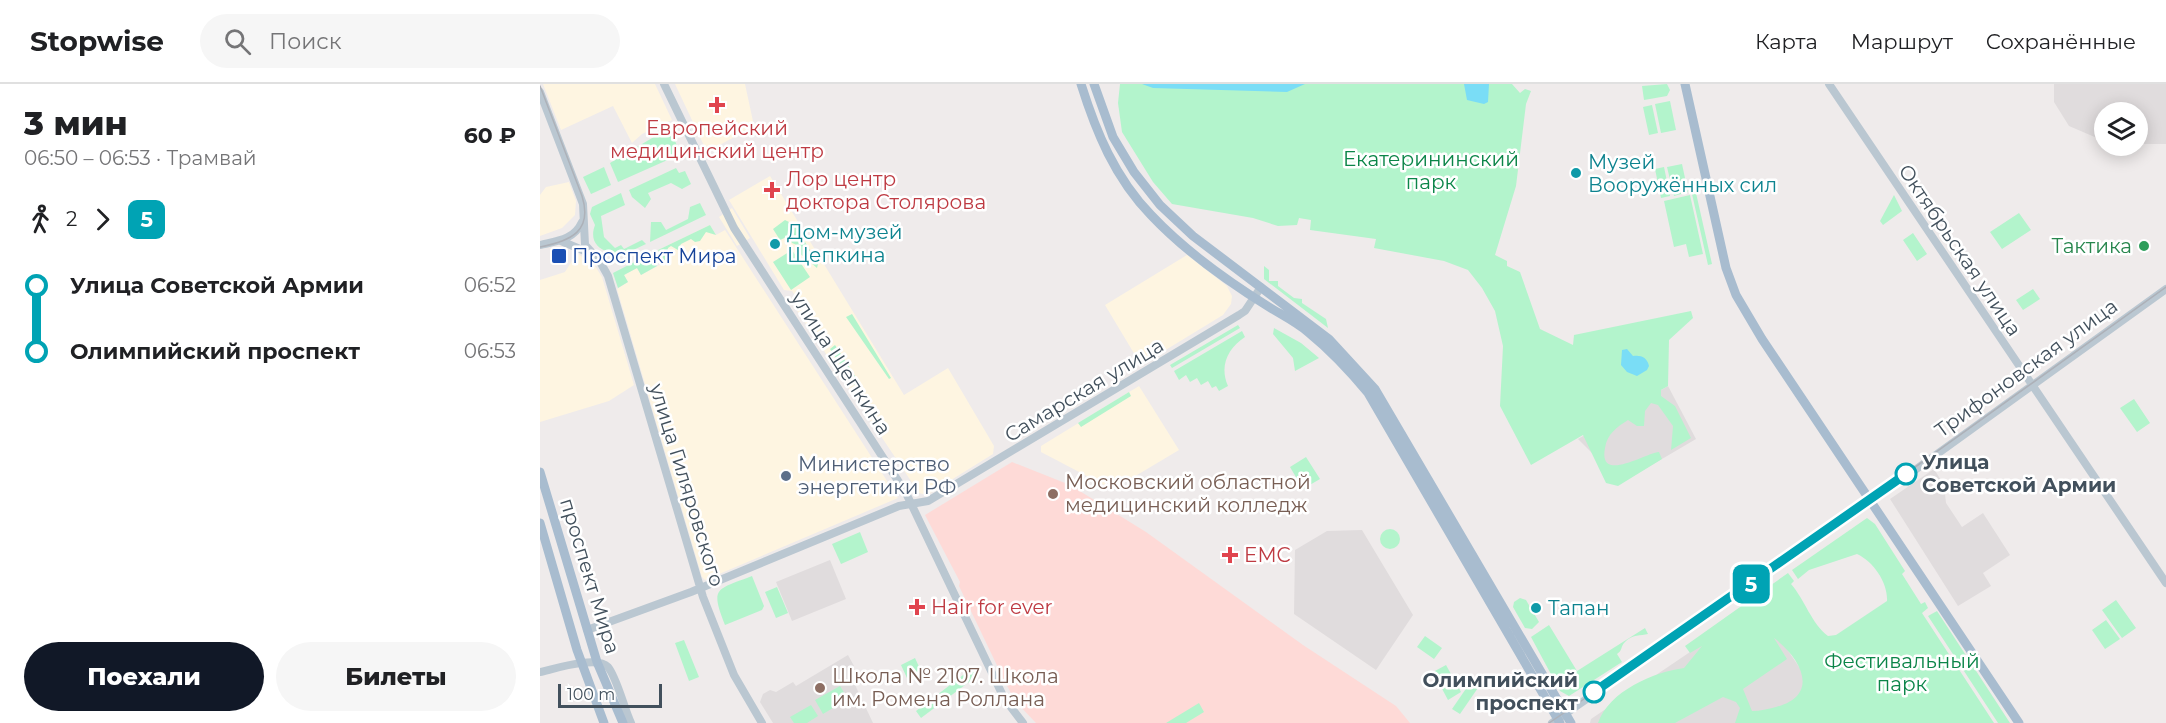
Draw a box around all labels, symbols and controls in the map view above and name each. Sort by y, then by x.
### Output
search box [200,14,620,68]
text: Stopwise [30,24,164,58]
icon: search [221,25,254,58]
text: Поиск [269,28,341,55]
text: Карта [1755,29,1818,54]
text: Маршрут [1851,29,1953,54]
text: Сохранённые [1986,29,2136,54]
marker: Европейский медицинский центр [708,96,726,114]
map controls [2094,102,2148,156]
button: layers [2094,102,2148,156]
text: 3 мин [24,103,128,143]
place label: Европейский медицинский центр [610,116,824,163]
text: 60 ₽ [464,122,516,149]
text: 06:50 – 06:53 · Трамвай [24,146,257,170]
park label: Екатерининский парк [1343,147,1519,194]
place label: Музей Вооружённых сил [1588,150,1777,197]
street label: Октябрьская улица [1894,160,2026,340]
marker: Музей Вооружённых сил [1569,166,1583,180]
place label: Лор центр доктора Столярова [786,167,986,214]
marker: Лор центр доктора Столярова [763,181,781,199]
icon: walk [24,203,57,236]
icon: forward [86,203,119,236]
text: 2 [66,207,77,231]
text: 5 [140,207,153,232]
place label: Дом-музей Щепкина [787,220,903,267]
place label: Тактика [2051,234,2132,258]
marker: Дом-музей Щепкина [768,237,782,251]
marker: Тактика [2137,239,2151,253]
place label: Проспект Мира [572,244,736,268]
marker: Проспект Мира [550,247,568,265]
text: Улица Советской Армии [70,272,364,299]
text: 06:52 [464,273,516,297]
street label: улица Щепкина [785,286,896,439]
street label: Трифоновская улица [1930,294,2122,442]
street label: Самарская улица [1000,333,1168,447]
text: Олимпийский проспект [70,338,360,365]
text: 06:53 [464,339,516,363]
street label: улица Гиляровского [644,380,729,589]
place label: Улица Советской Армии [1922,450,2116,497]
place label: Министерство энергетики РФ [798,452,956,499]
marker: Улица Советской Армии [1895,463,1917,485]
marker: Министерство энергетики РФ [779,469,793,483]
place label: Московский областной медицинский колледж [1065,470,1311,517]
marker: Московский областной медицинский колледж [1046,487,1060,501]
street label: проспект Мира [555,495,625,657]
place label: EMC [1244,543,1291,567]
marker: EMC [1221,546,1239,564]
line badge: 5 [1732,564,1770,604]
text: 5 [1745,572,1757,597]
place label: Hair for ever [931,595,1053,619]
place label: Тапан [1548,596,1609,620]
marker: Hair for ever [908,598,926,616]
marker: Тапан [1529,601,1543,615]
button: Поехали [24,642,264,711]
button: Билеты [276,642,516,711]
park label: Фестивальный парк [1824,649,1980,696]
place label: Школа № 2107. Школа им. Ромена Роллана [832,664,1059,711]
place label: Олимпийский проспект [1423,668,1578,715]
scale bar [558,681,662,708]
marker: Школа № 2107. Школа им. Ромена Роллана [813,681,827,695]
marker: Олимпийский проспект [1583,681,1605,703]
text: 100 m [567,685,615,704]

